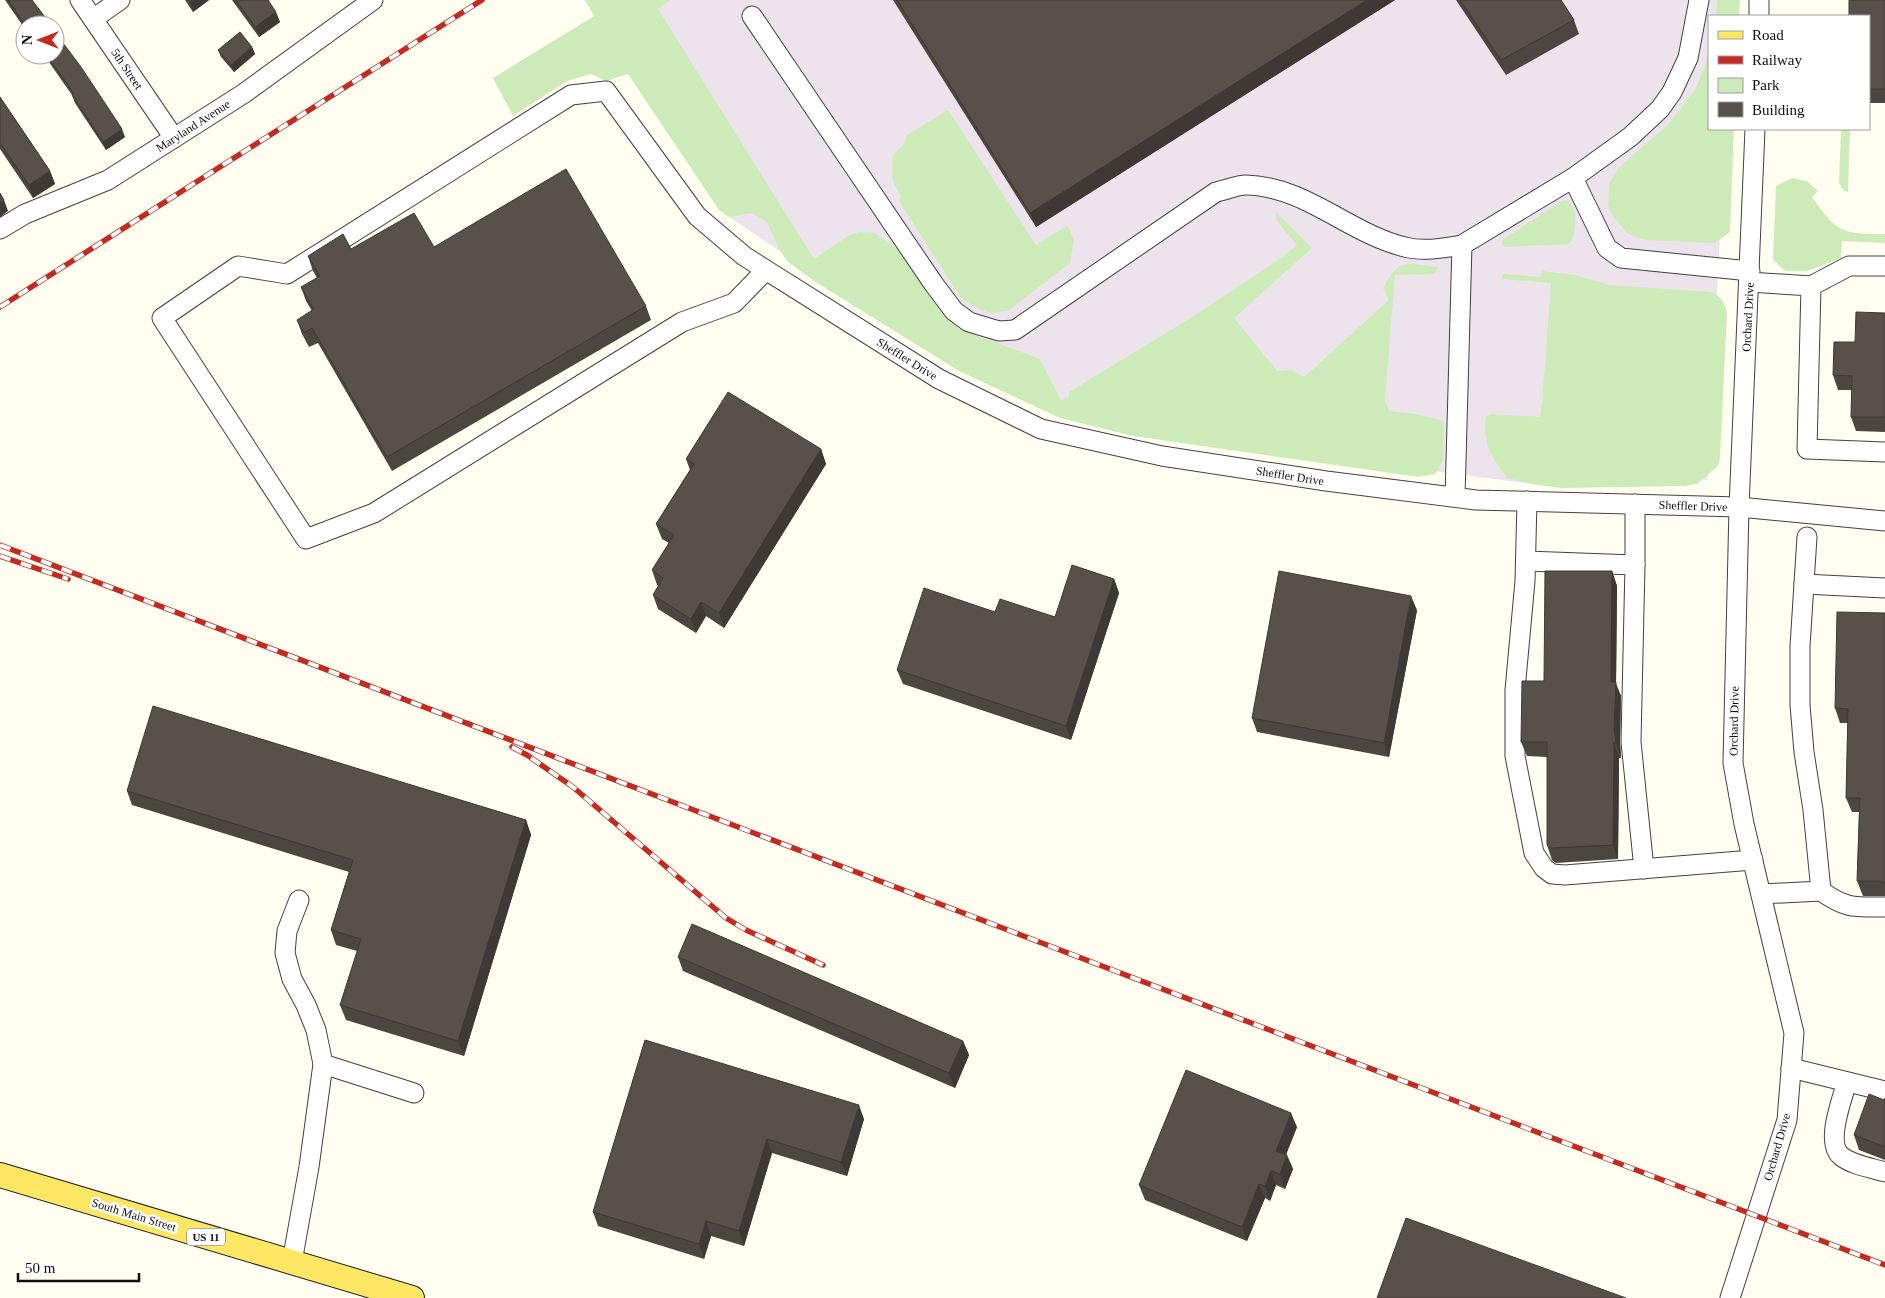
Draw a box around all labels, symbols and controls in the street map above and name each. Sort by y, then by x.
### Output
north arrow [15,15,65,65]
legend [1708,15,1870,130]
text: Road [1752,27,1784,43]
text: N [20,35,35,45]
street label: 5th Street [108,46,146,93]
text: Railway [1752,52,1802,68]
text: Park [1752,77,1780,93]
street label: Maryland Avenue [153,97,233,155]
text: Building [1752,102,1805,118]
street label: Orchard Drive [1739,282,1757,352]
street label: Sheffler Drive [874,335,940,383]
street label: Sheffler Drive [1255,464,1325,488]
street label: Sheffler Drive [1658,498,1728,514]
street label: Orchard Drive [1726,686,1742,756]
street label: Orchard Drive [1761,1112,1793,1182]
street label: South Main Street [90,1196,178,1235]
road number: US 11 [187,1228,225,1246]
scale bar [18,1250,139,1282]
text: 50 m [25,1260,56,1276]

